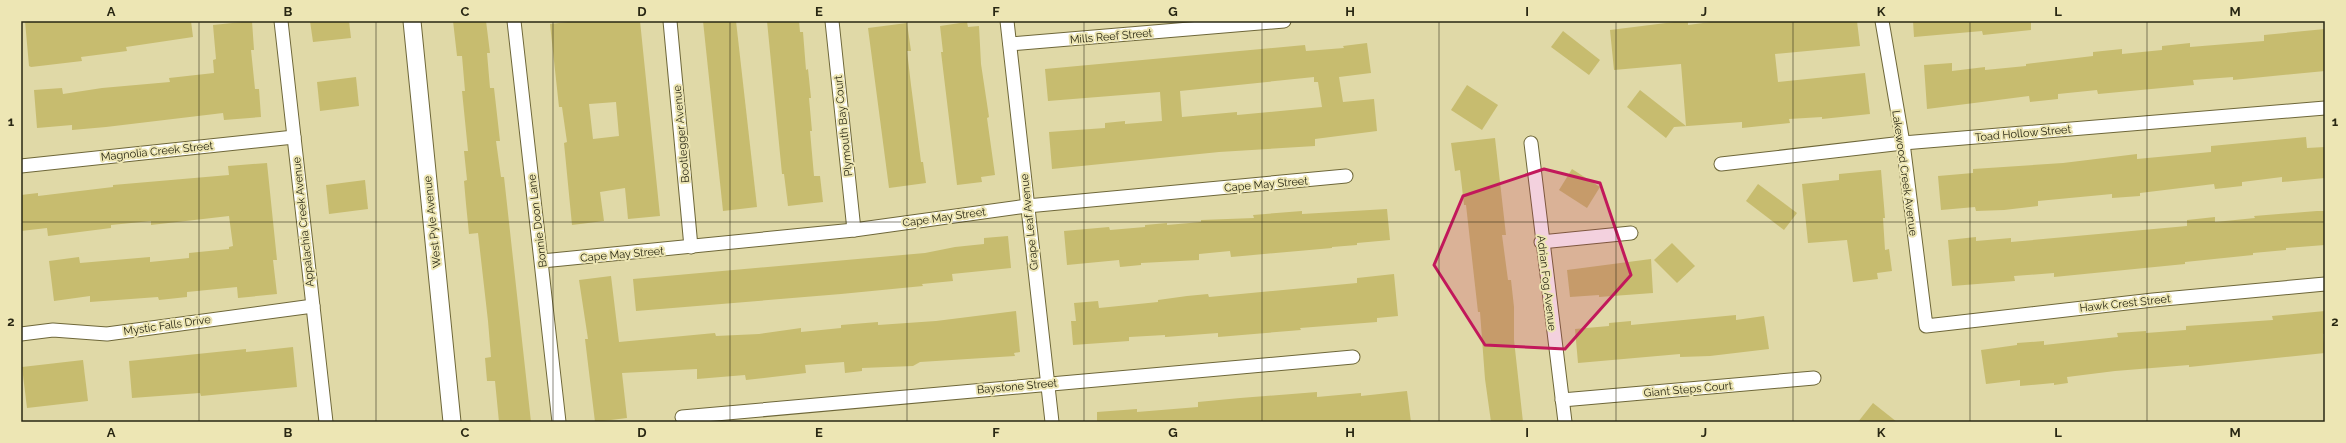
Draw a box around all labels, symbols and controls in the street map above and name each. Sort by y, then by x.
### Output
text: A [107,4,116,19]
text: B [284,4,293,19]
text: C [461,4,470,19]
text: D [637,4,647,19]
text: E [815,4,823,19]
text: F [992,4,1000,19]
text: G [1168,4,1178,19]
text: H [1345,4,1355,19]
text: I [1525,4,1529,19]
text: J [1701,4,1707,19]
text: K [1877,4,1886,19]
text: L [2054,4,2062,19]
text: M [2229,4,2241,19]
street label: Mills Reef Street [1069,26,1153,47]
street label: Plymouth Bay Court [832,74,855,177]
street label: Bootlegger Avenue [671,84,692,183]
street label: Lakewood Creek Avenue [1889,109,1920,237]
text: 1 [8,114,15,129]
text: 1 [2332,114,2339,129]
street label: Toad Hollow Street [1974,123,2072,144]
street label: Magnolia Creek Street [100,139,214,164]
street label: Appalachia Creek Avenue [290,156,317,288]
street label: Bonnie Doon Lane [525,173,550,268]
street label: Grape Leaf Avenue [1018,173,1041,271]
street label: Cape May Street [1224,174,1309,195]
street label: West Pyle Avenue [421,175,444,269]
street label: Cape May Street [902,205,987,230]
street label: Adrian Fog Avenue [1534,235,1559,332]
street label: Cape May Street [580,244,665,265]
street label: Hawk Crest Street [2079,292,2172,315]
street label: Mystic Falls Drive [123,313,212,338]
text: 2 [7,314,15,329]
text: 2 [2331,314,2339,329]
street label: Baystone Street [976,376,1058,396]
street label: Giant Steps Court [1643,379,1733,400]
text: A [107,425,116,440]
text: B [284,425,293,440]
text: C [461,425,470,440]
text: D [637,425,647,440]
text: E [815,425,823,440]
text: F [992,425,1000,440]
text: G [1168,425,1178,440]
text: H [1345,425,1355,440]
text: I [1525,425,1529,440]
text: J [1701,425,1707,440]
text: K [1877,425,1886,440]
text: L [2054,425,2062,440]
text: M [2229,425,2241,440]

